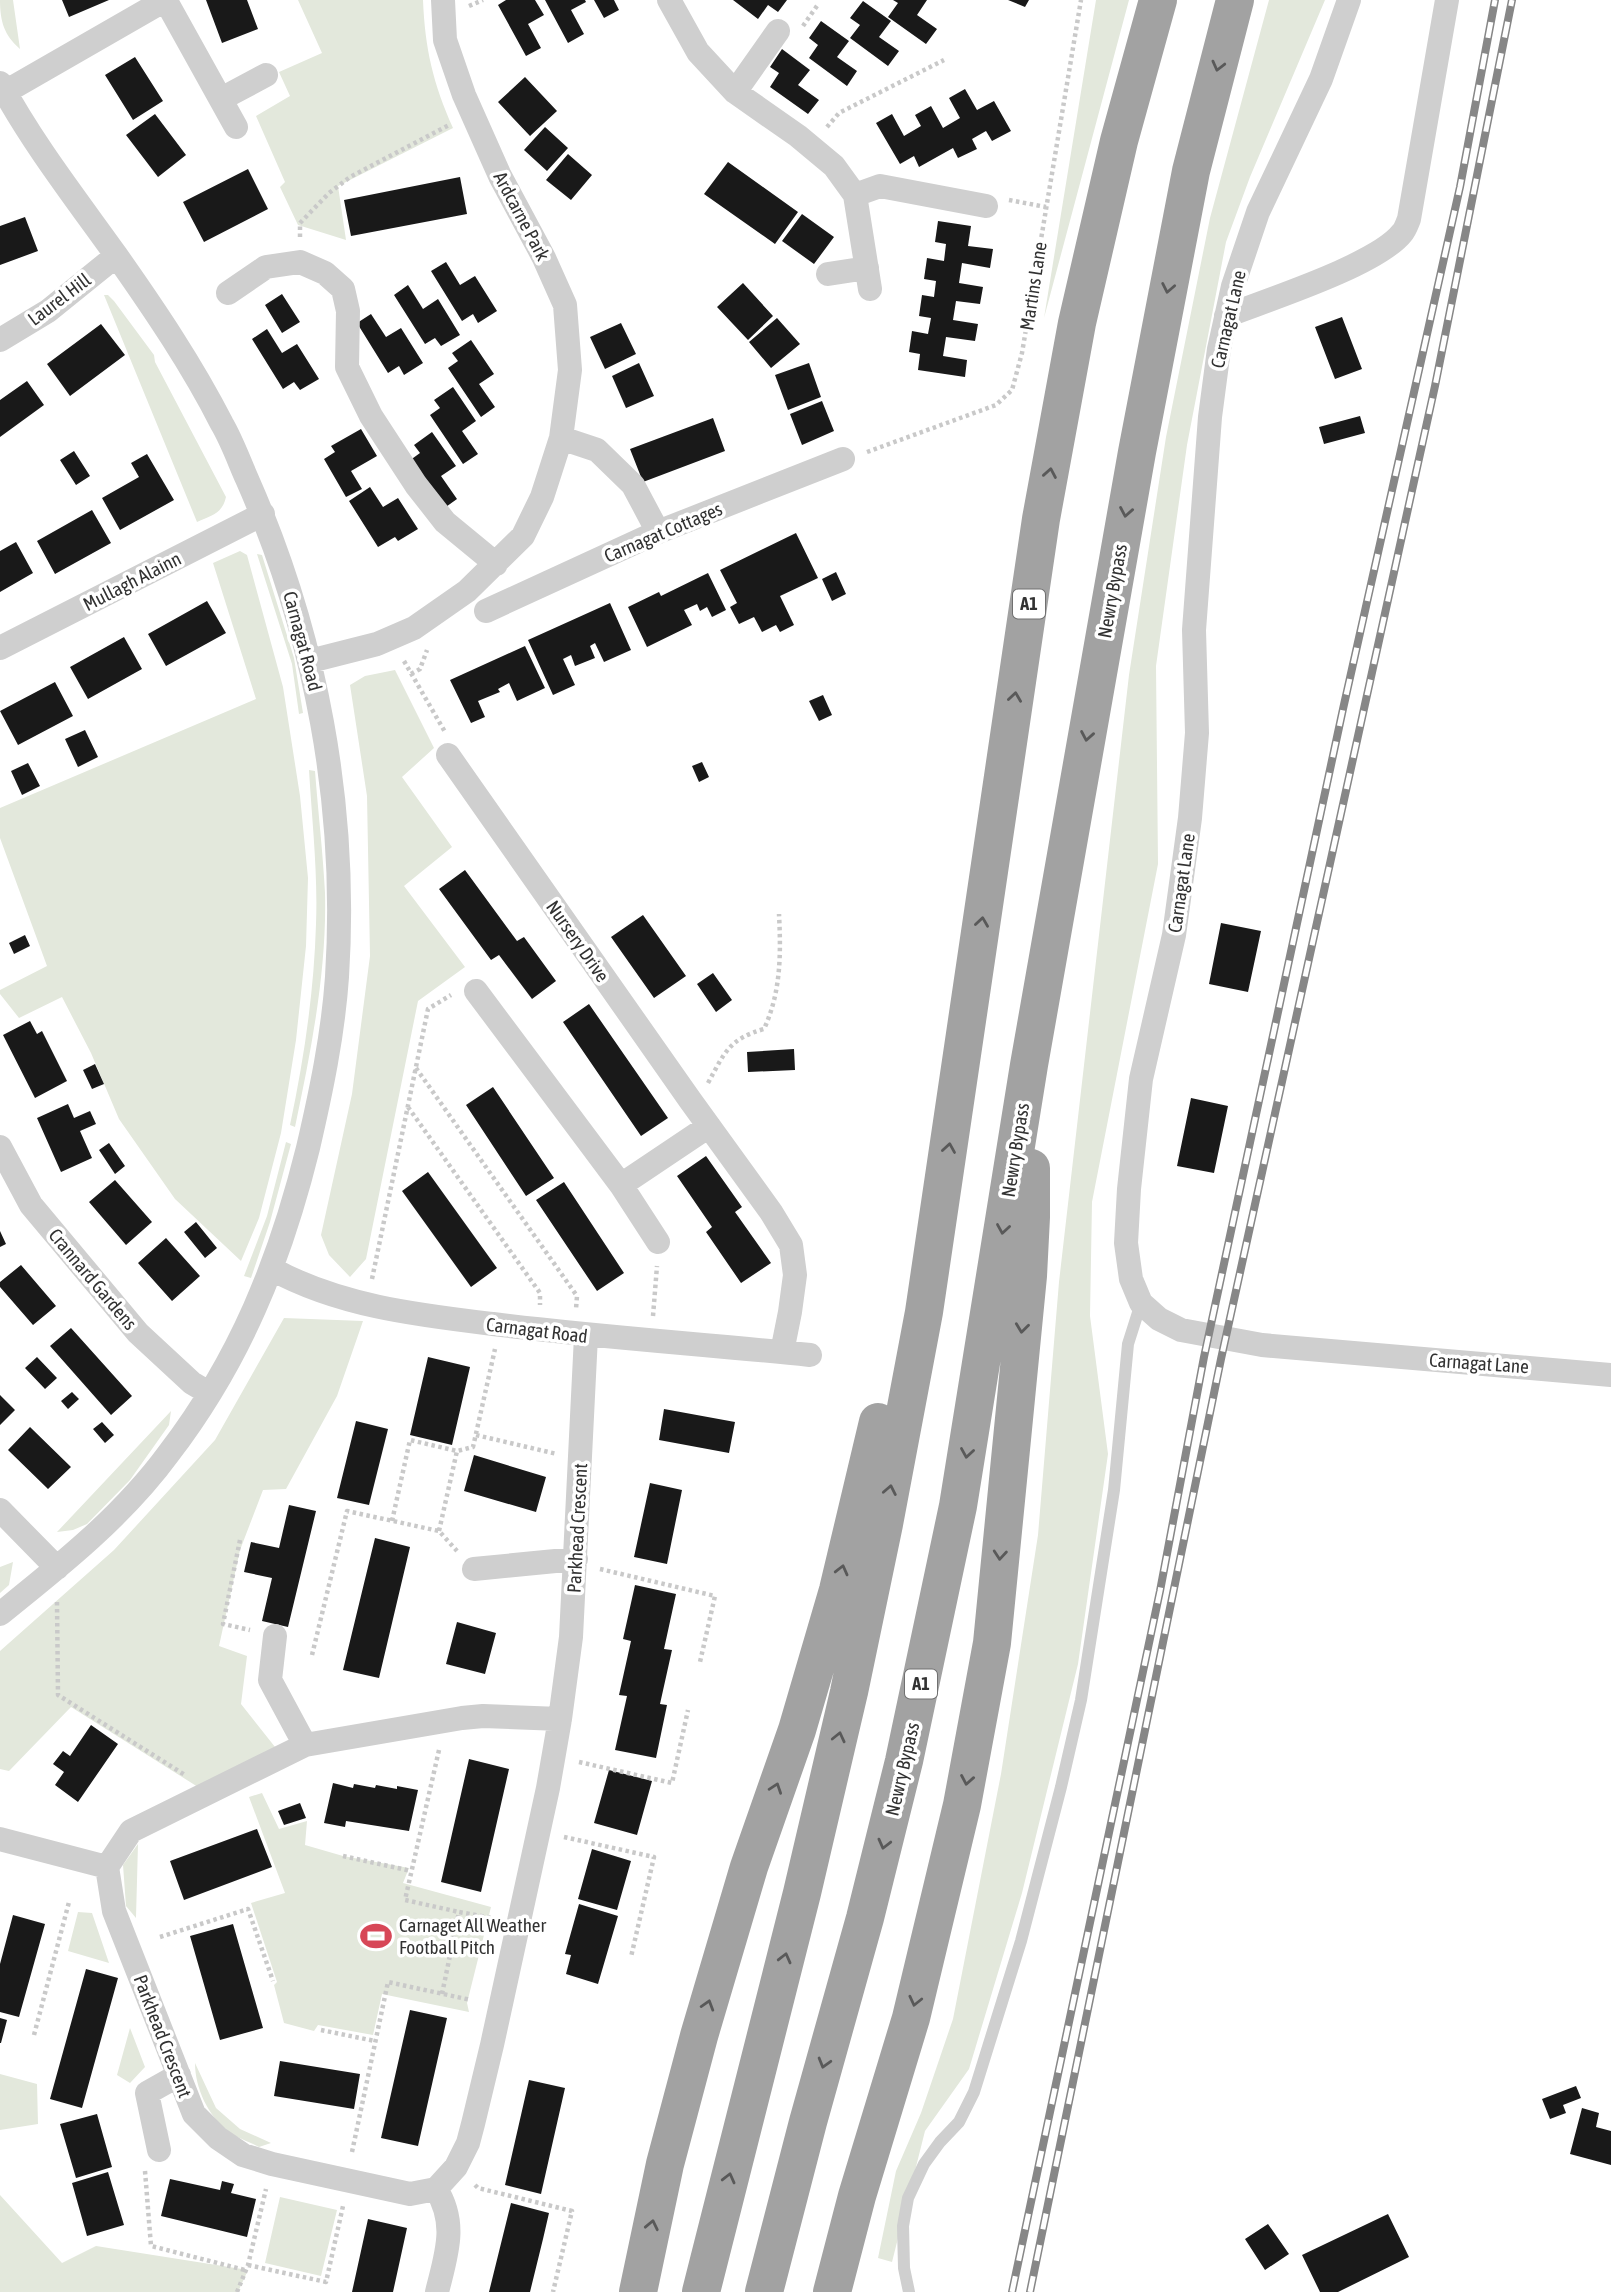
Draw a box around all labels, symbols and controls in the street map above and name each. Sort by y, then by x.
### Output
one-way arrow [1212,60,1226,72]
street label: Ardcarne Park [489,168,555,265]
street label: Martins Lane [1015,240,1051,332]
street label: Laurel Hill [23,268,95,330]
street label: Carnagat Lane [1206,268,1250,370]
one-way arrow [1161,282,1176,294]
one-way arrow [1041,467,1056,479]
street label: Carnagat Cottages [601,497,726,567]
one-way arrow [1119,506,1134,518]
street label: Newry Bypass [1093,542,1131,640]
street label: Mullagh Alainn [79,547,185,615]
street label: Carnagat Road [279,589,327,693]
road number: A1 [1013,590,1045,618]
one-way arrow [1007,691,1022,703]
one-way arrow [1080,730,1095,742]
street label: Carnagat Lane [1163,832,1199,934]
street label: Nursery Drive [542,896,614,986]
one-way arrow [974,917,989,928]
street label: Newry Bypass [997,1101,1033,1199]
one-way arrow [941,1142,956,1153]
one-way arrow [996,1223,1011,1235]
street label: Crannard Gardens [44,1224,142,1334]
street label: Carnagat Road [485,1313,589,1347]
one-way arrow [1014,1323,1029,1334]
street label: Carnagat Lane [1428,1349,1530,1377]
one-way arrow [960,1447,975,1459]
street label: Parkhead Crescent [563,1463,591,1593]
one-way arrow [882,1484,897,1496]
one-way arrow [993,1550,1008,1561]
one-way arrow [834,1564,849,1576]
road number: A1 [905,1670,937,1699]
street label: Newry Bypass [881,1720,923,1818]
one-way arrow [830,1731,845,1743]
one-way arrow [960,1774,975,1786]
one-way arrow [768,1782,782,1794]
one-way arrow [878,1838,892,1850]
place label: Carnaget All Weather Football Pitch [399,1914,546,1958]
sports icon: Carnaget All Weather Football Pitch [359,1919,393,1953]
one-way arrow [777,1952,791,1964]
street label: Parkhead Crescent [129,1971,197,2101]
one-way arrow [909,1995,923,2007]
one-way arrow [699,1999,714,2011]
one-way arrow [818,2057,833,2069]
one-way arrow [721,2172,735,2184]
one-way arrow [644,2219,658,2231]

